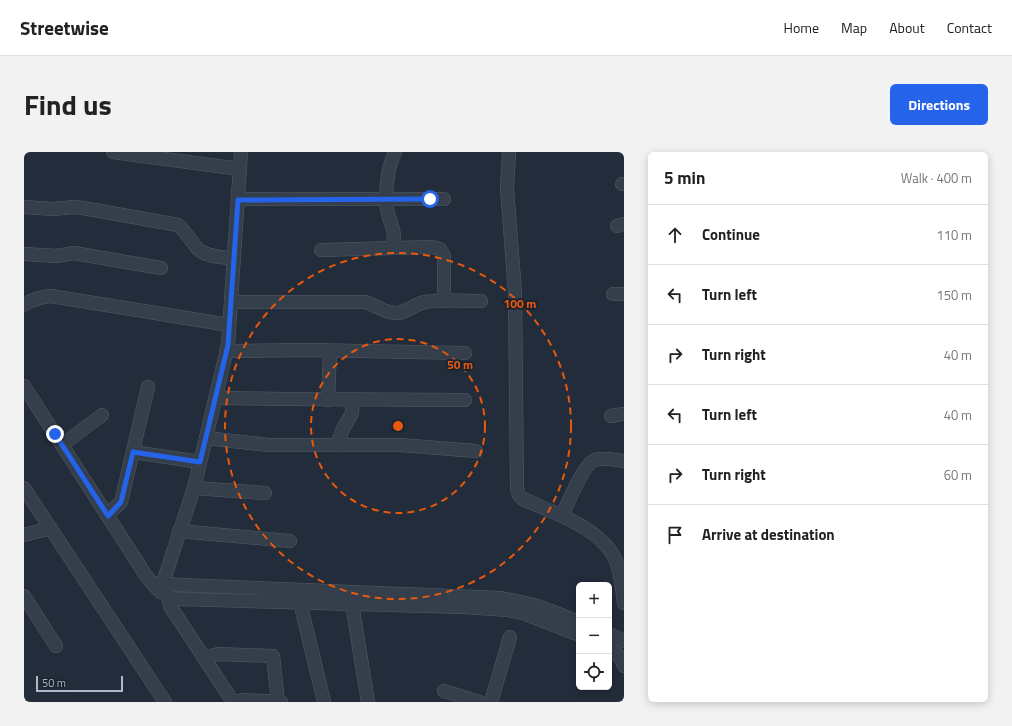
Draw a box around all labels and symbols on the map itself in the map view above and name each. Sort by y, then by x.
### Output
route start [421,190,439,208]
text: 100 m [504,294,536,313]
text: 50 m [447,355,473,374]
centre of rings [391,419,405,433]
route end [46,425,64,443]
scale bar [36,674,123,693]

